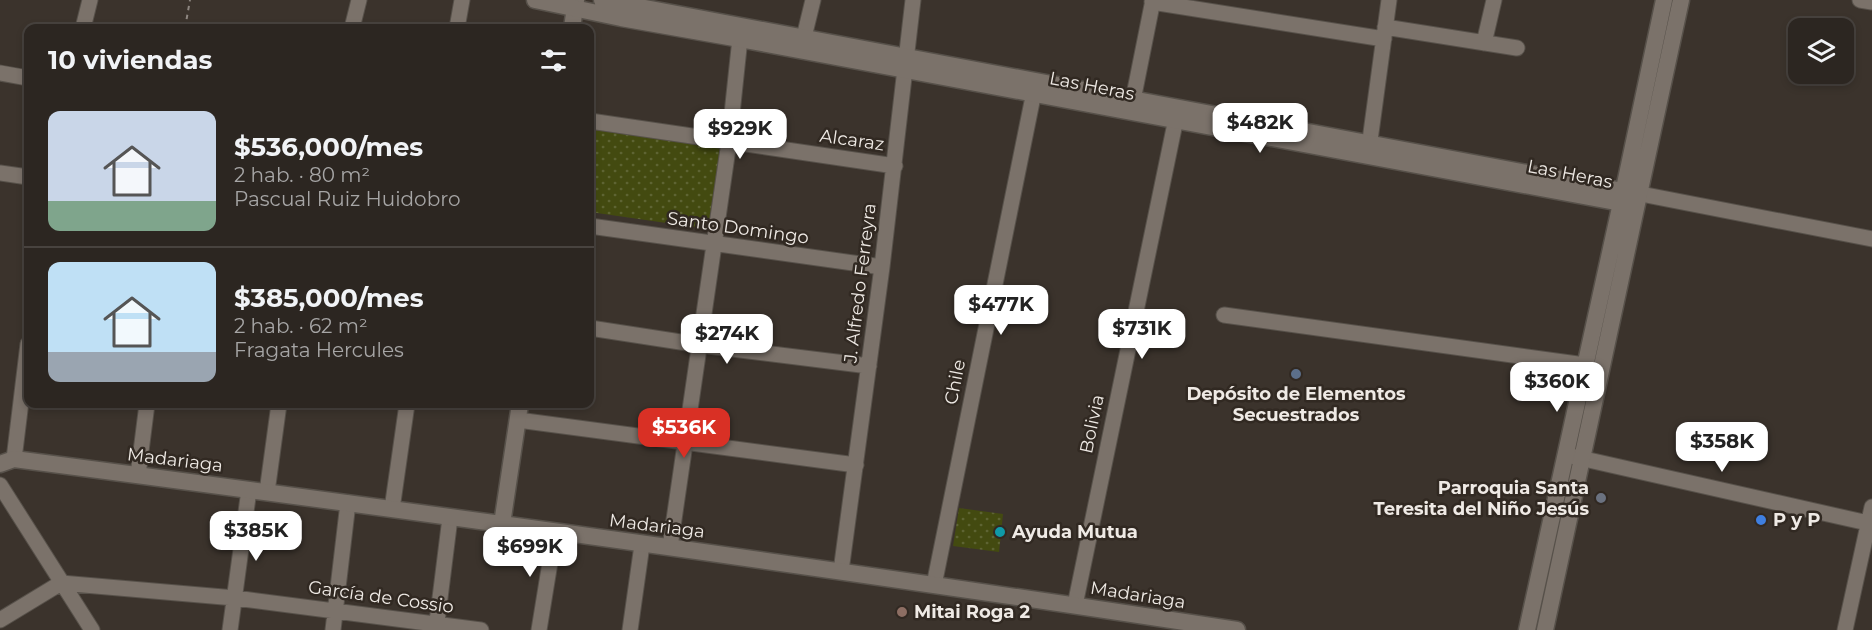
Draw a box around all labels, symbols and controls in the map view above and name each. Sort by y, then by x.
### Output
map controls [1788,18,1854,84]
button: layers [1788,18,1854,84]
text: 10 viviendas [48,44,212,76]
icon: filters [537,44,570,77]
street label: Las Heras [1048,67,1137,105]
pin: $482K [1218,103,1302,154]
pin: $929K [698,109,782,160]
text: $482K [1227,110,1293,134]
text: $929K [708,116,772,140]
street label: Alcaraz [818,125,886,155]
text: $536,000/mes [234,131,423,163]
icon: home [96,135,168,207]
street label: Las Heras [1526,155,1615,193]
text: 2 hab. · 80 m² [234,163,370,187]
text: Pascual Ruiz Huidobro [234,187,461,211]
street label: J. Alfredo Ferreyra [839,202,881,365]
street label: Santo Domingo [666,207,810,249]
text: $385,000/mes [234,282,424,314]
pin: $477K [959,285,1043,336]
icon: home [96,286,168,358]
text: $477K [968,292,1034,316]
pin: $731K [1100,309,1184,360]
text: 2 hab. · 62 m² [234,314,368,338]
pin: $274K [685,314,769,365]
text: $731K [1112,316,1172,340]
text: $274K [695,321,759,345]
text: Fragata Hercules [234,338,404,362]
street label: Chile [940,357,970,406]
pin: $360K [1515,362,1599,413]
marker: Depósito de Elementos Secuestrados [1289,367,1303,381]
text: $360K [1524,369,1590,393]
place label: Depósito de Elementos Secuestrados [1186,383,1406,426]
street label: Bolivia [1075,392,1109,456]
pin: $536K [642,408,726,459]
text: $536K [652,415,716,439]
pin: $358K [1680,422,1764,473]
text: $358K [1690,429,1754,453]
street label: Madariaga [126,443,224,477]
place label: Parroquia Santa Teresita del Niño Jesús [1374,477,1589,520]
marker: Parroquia Santa Teresita del Niño Jesús [1594,491,1608,505]
street label: Madariaga [608,509,706,543]
place label: P y P [1773,509,1820,531]
pin: $385K [214,511,298,562]
marker: P y P [1754,513,1768,527]
text: $385K [224,518,288,542]
place label: Ayuda Mutua [1011,521,1138,543]
marker: Ayuda Mutua [993,525,1007,539]
pin: $699K [488,527,572,578]
text: $699K [497,534,563,558]
street label: García de Cossio [307,576,455,618]
street label: Madariaga [1089,577,1187,613]
place label: Mitai Roga 2 [914,601,1031,623]
marker: Mitai Roga 2 [895,605,909,619]

